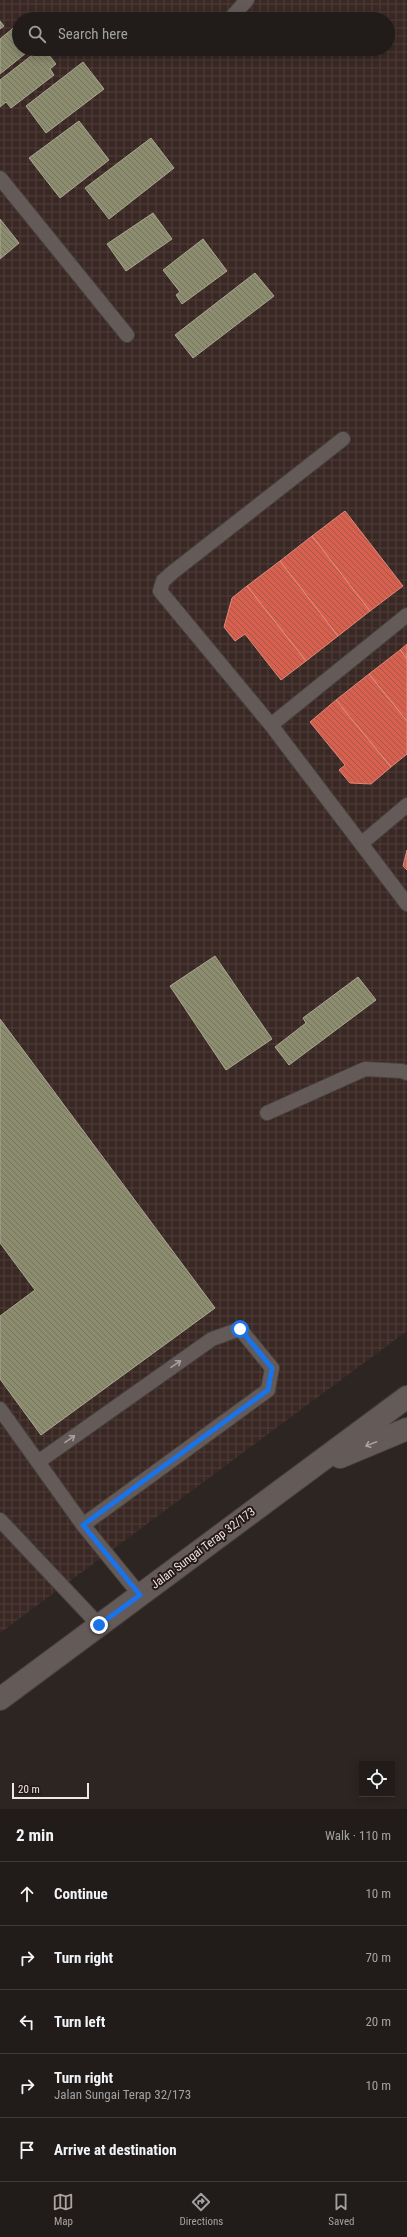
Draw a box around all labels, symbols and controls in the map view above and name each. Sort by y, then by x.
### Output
search box [12,12,395,56]
icon: search [26,23,48,45]
text: Search here [58,25,128,43]
route start [231,1320,249,1338]
one-way arrow [171,1360,182,1368]
one-way arrow [64,1435,75,1443]
one-way arrow [366,1441,378,1449]
street label: Jalan Sungai Terap 32/173 [148,1504,258,1592]
route end [90,1616,108,1634]
map controls [359,1761,395,1797]
button: locate [359,1761,395,1797]
scale bar [12,1781,89,1800]
text: 20 m [18,1783,40,1796]
text: 2 min [16,1825,54,1845]
text: Walk · 110 m [325,1828,391,1843]
icon: ahead [16,1883,38,1905]
text: Continue [54,1885,108,1903]
text: 10 m [365,1886,391,1901]
icon: right [16,1947,38,1969]
text: Turn right [54,1949,113,1967]
text: 70 m [365,1950,391,1965]
icon: left [16,2011,38,2033]
text: Turn left [54,2013,105,2031]
text: 20 m [365,2014,391,2029]
text: Turn right [54,2069,113,2087]
icon: right [16,2075,38,2097]
text: 10 m [365,2078,391,2093]
text: Jalan Sungai Terap 32/173 [54,2087,191,2102]
icon: arrive [16,2139,38,2161]
text: Arrive at destination [54,2141,177,2159]
tab: Map [52,2191,74,2228]
tab: Directions [179,2191,223,2228]
tab: Saved [328,2191,355,2228]

